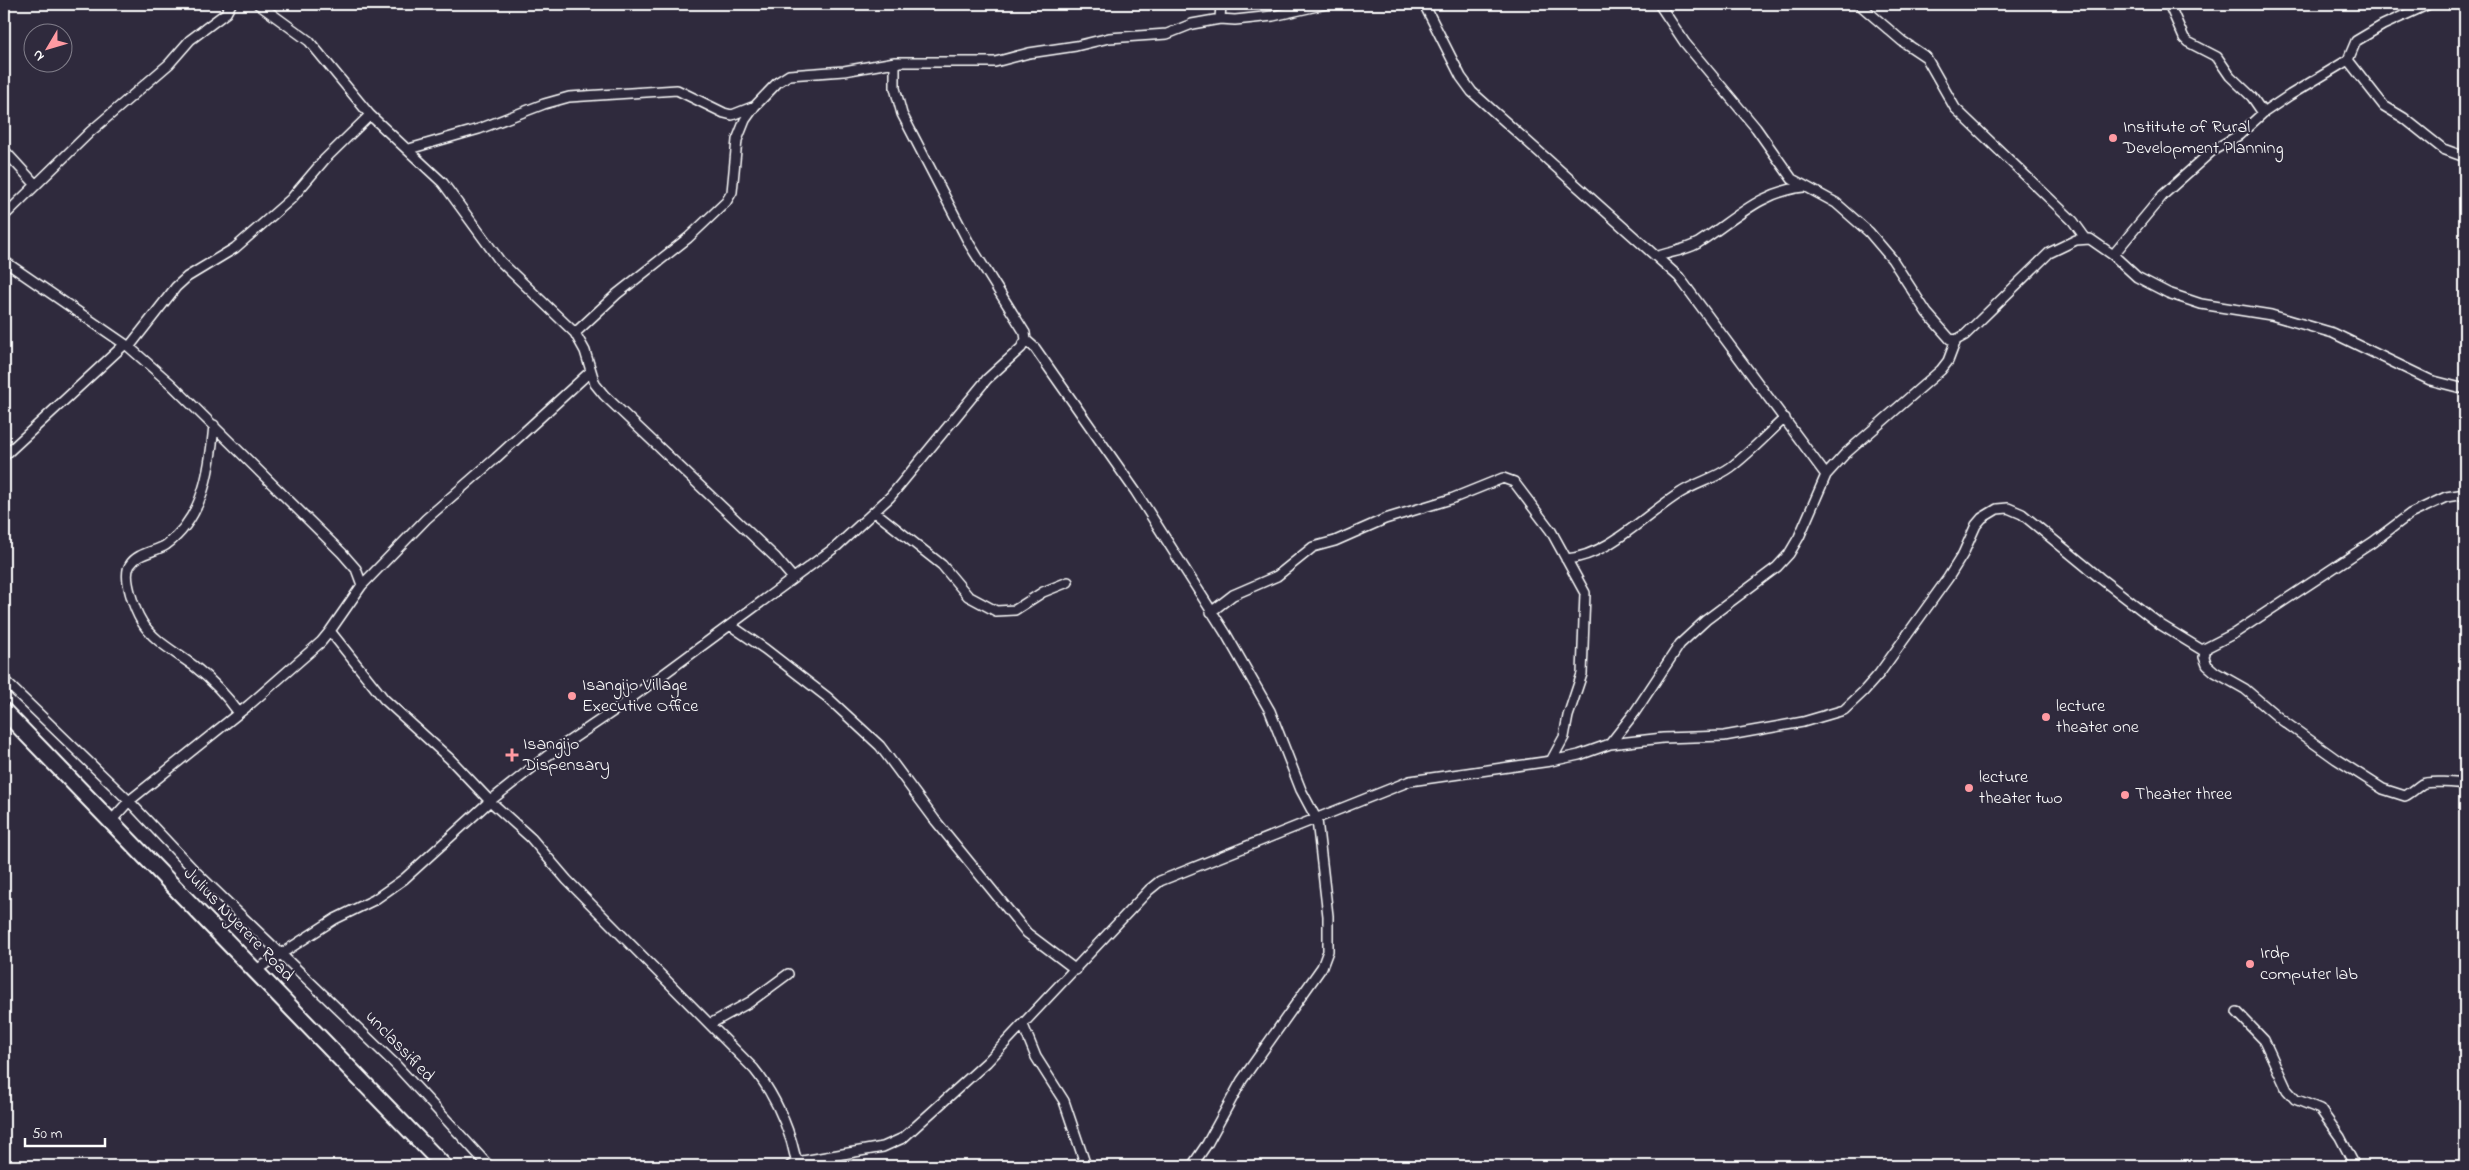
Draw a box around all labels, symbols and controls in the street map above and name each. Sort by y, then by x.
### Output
north arrow [22,22,72,72]
text: N [28,45,50,65]
place label: Institute of Rural Development Planning [2122,115,2284,163]
marker: Institute of Rural Development Planning [2107,132,2119,144]
place label: Isangijo Village Executive Office [582,673,699,720]
marker: Isangijo Village Executive Office [566,690,578,702]
place label: lecture theater one [2056,694,2140,741]
marker: lecture theater one [2040,711,2052,723]
place label: Isangijo Dispensary [522,732,610,779]
marker: Isangijo Dispensary [505,748,519,762]
place label: lecture theater two [1979,765,2063,812]
marker: lecture theater two [1963,782,1975,794]
place label: Theater three [2135,782,2233,808]
marker: Theater three [2119,789,2131,801]
street label: Julius Nyerere Road [176,862,300,988]
place label: Irdp computer lab [2260,941,2358,988]
marker: Irdp computer lab [2244,958,2256,970]
street label: unclassified [358,1005,440,1089]
scale bar [25,1115,105,1147]
text: 50 m [32,1123,63,1145]

